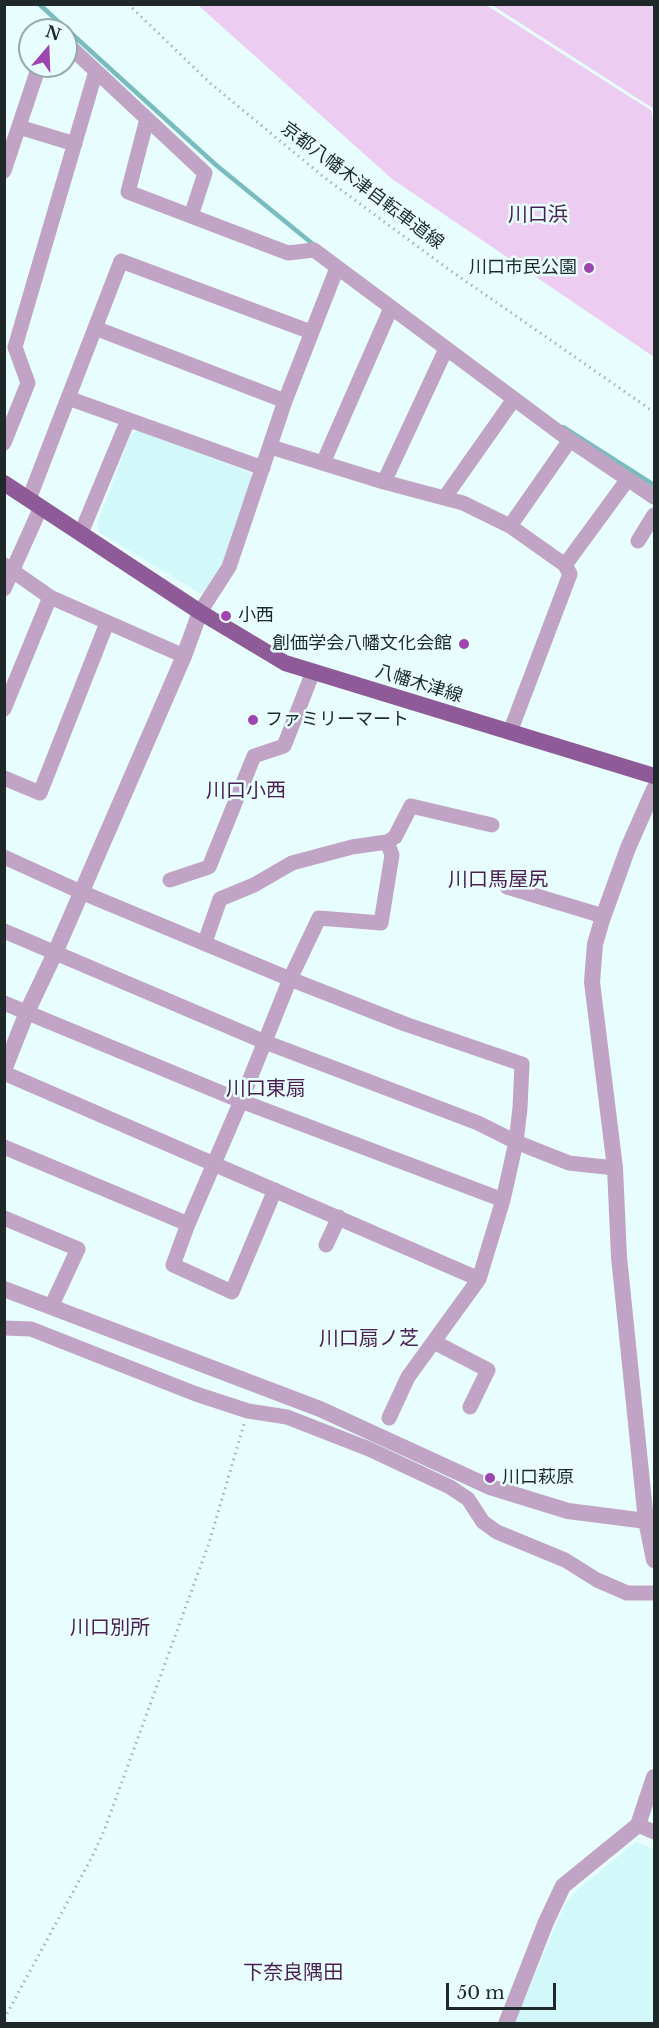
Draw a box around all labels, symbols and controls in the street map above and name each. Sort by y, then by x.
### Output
north arrow [18,18,78,78]
text: N [43,21,64,45]
street label: 京都八幡木津自転車道線 [276,118,448,254]
district label: 川口浜 [508,203,568,227]
place label: 川口市民公園 [469,257,577,279]
marker: 川口市民公園 [582,261,596,275]
place label: 小西 [238,605,274,627]
marker: 小西 [219,609,233,623]
place label: 創価学会八幡文化会館 [272,633,452,655]
marker: 創価学会八幡文化会館 [457,637,471,651]
street label: 八幡木津線 [373,661,465,707]
place label: ファミリーマート [265,709,409,731]
marker: ファミリーマート [246,713,260,727]
district label: 川口小西 [206,779,286,803]
district label: 川口馬屋尻 [448,868,548,892]
district label: 川口東扇 [226,1077,306,1101]
district label: 川口扇ノ芝 [319,1327,419,1351]
place label: 川口萩原 [502,1467,574,1489]
marker: 川口萩原 [483,1471,497,1485]
district label: 川口別所 [70,1616,150,1640]
district label: 下奈良隅田 [243,1961,343,1985]
scale bar [449,1971,558,2009]
text: 50 m [457,1982,505,2004]

